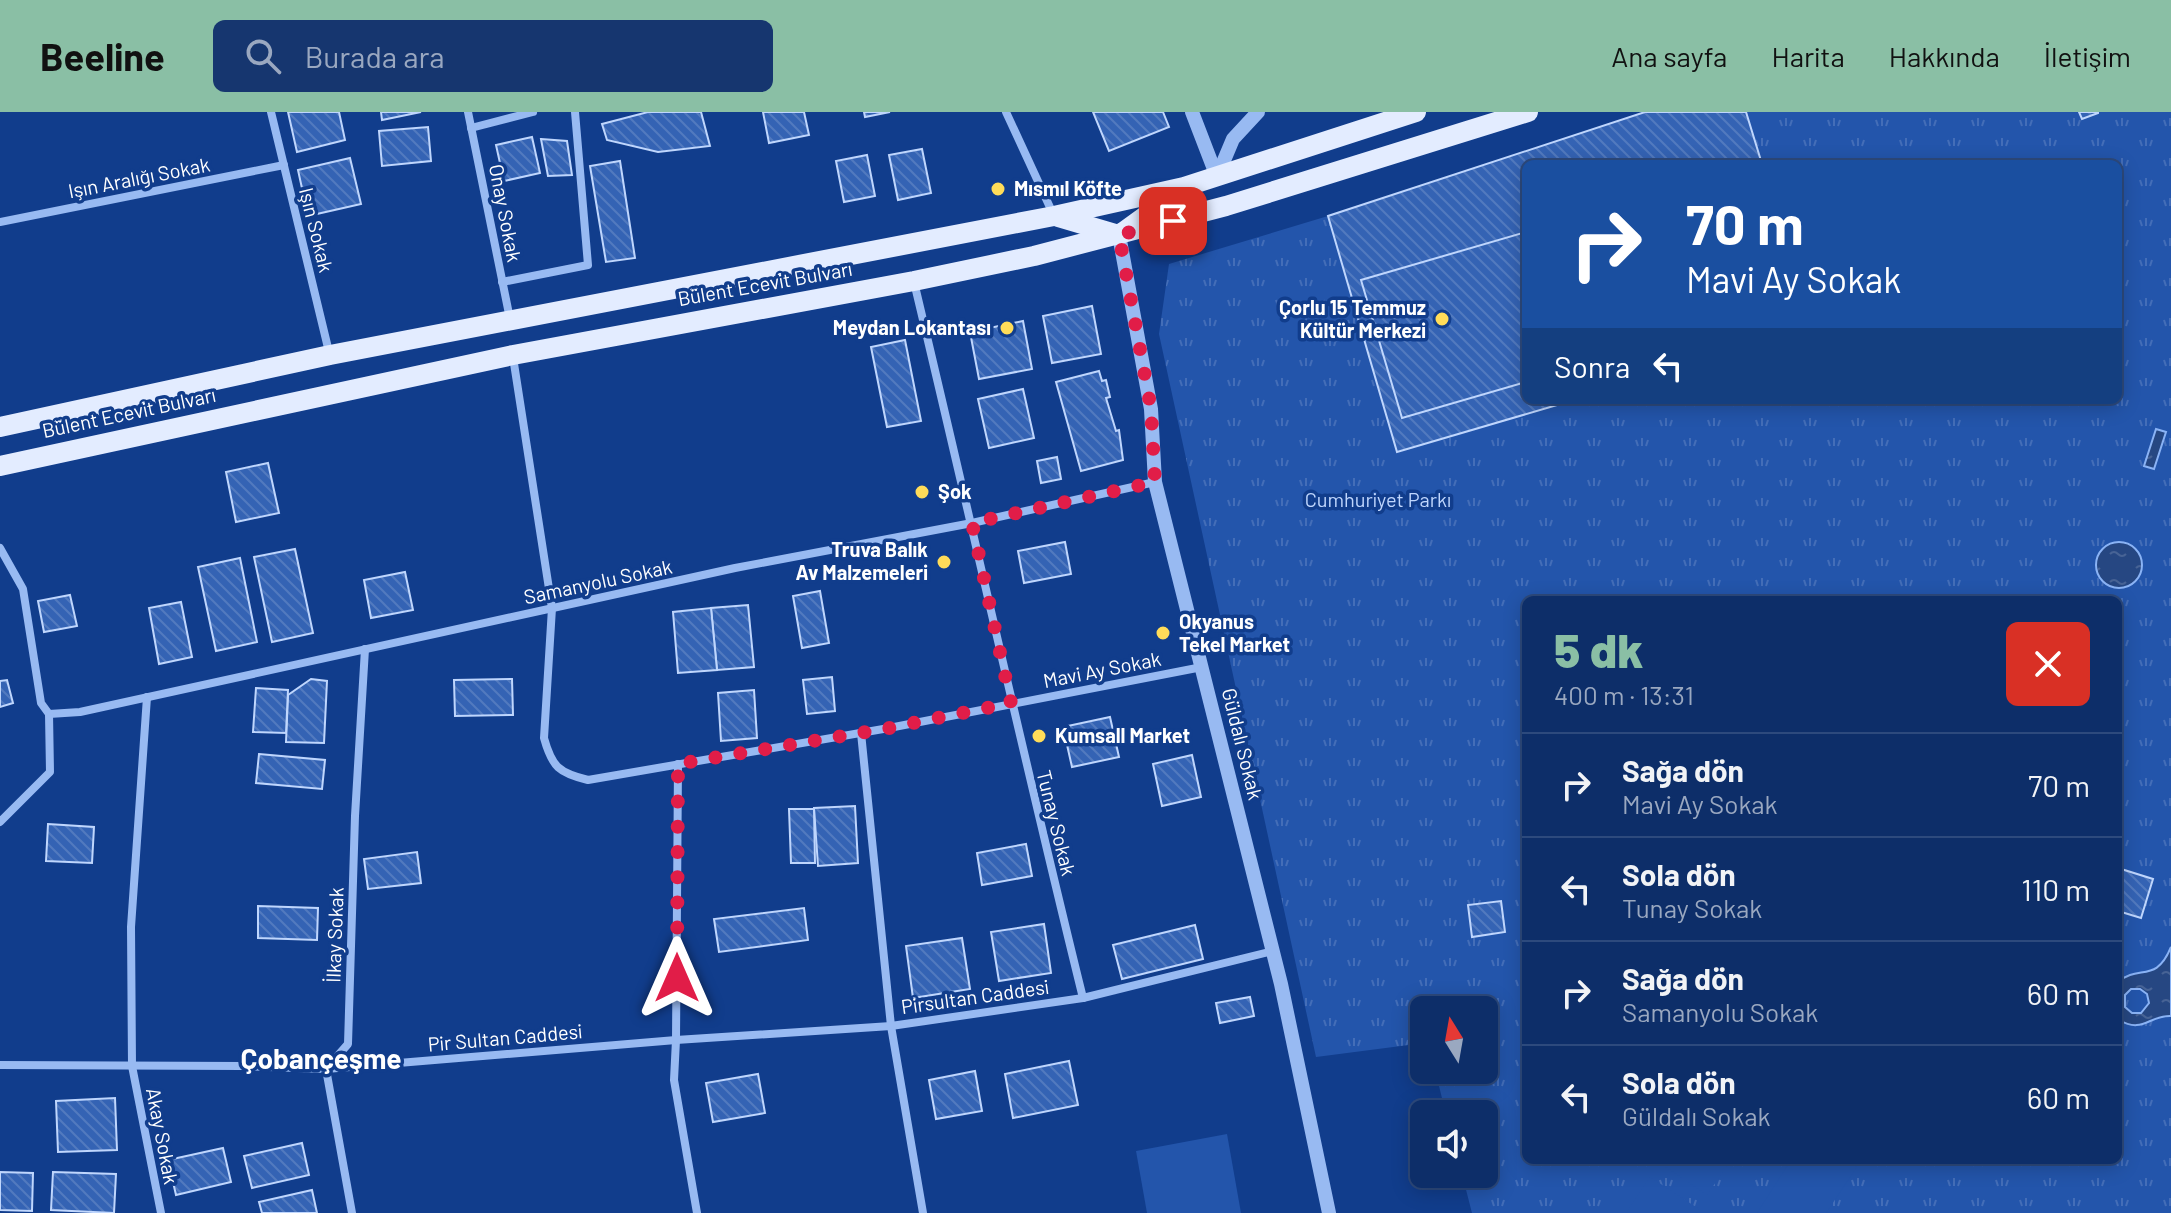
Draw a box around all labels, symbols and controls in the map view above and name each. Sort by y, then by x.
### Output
search box [213,20,773,92]
text: Beeline [40,33,165,79]
icon: search [241,34,285,78]
text: Burada ara [305,38,445,74]
text: Ana sayfa [1611,39,1727,73]
text: Harita [1771,39,1845,73]
text: Hakkında [1889,39,2000,73]
text: İletişim [2044,39,2131,73]
street label: Işın Aralığı Sokak [66,152,212,203]
street label: Onay Sokak [485,162,527,264]
place label: Mısmıl Köfte [1014,176,1122,200]
marker: Mısmıl Köfte [989,180,1007,198]
street label: Işın Sokak [295,185,339,275]
pin [1139,187,1207,255]
text: 70 m [1686,189,1804,256]
icon: right [1554,192,1658,296]
icon: arrive [1151,199,1195,243]
street label: Bülent Ecevit Bulvarı [676,256,854,310]
text: Mavi Ay Sokak [1686,257,1901,300]
place label: Çorlu 15 Temmuz Kültür Merkezi [1279,295,1426,342]
marker: Çorlu 15 Temmuz Kültür Merkezi [1433,310,1451,328]
place label: Meydan Lokantası [833,315,991,339]
marker: Meydan Lokantası [998,319,1016,337]
icon: left [1646,344,1690,388]
text: Sonra [1554,348,1630,384]
street label: Bülent Ecevit Bulvarı [40,382,218,442]
place label: Şok [938,479,972,503]
marker: Şok [913,483,931,501]
park label: Cumhuriyet Parkı [1305,487,1451,511]
place label: Truva Balık Av Malzemeleri [796,537,928,584]
marker: Truva Balık Av Malzemeleri [935,553,953,571]
street label: Samanyolu Sokak [521,554,674,608]
place label: Okyanus Tekel Market [1179,609,1290,656]
text: 5 dk [1554,620,1644,678]
button: close [2006,622,2090,706]
marker: Okyanus Tekel Market [1154,624,1172,642]
street label: Mavi Ay Sokak [1041,646,1163,692]
text: 400 m · 13:31 [1554,679,1694,710]
street label: Güldalı Sokak [1218,685,1268,802]
place label: Kumsall Market [1055,723,1190,747]
marker: Kumsall Market [1030,727,1048,745]
text: Sağa dön [1622,752,1744,788]
icon: right [1554,763,1598,807]
street label: Tunay Sokak [1032,767,1082,878]
text: 70 m [2028,767,2090,803]
text: Mavi Ay Sokak [1622,788,1777,819]
text: Sola dön [1622,856,1736,892]
icon: left [1554,867,1598,911]
text: 110 m [2021,871,2090,907]
street label: İlkay Sokak [320,887,348,983]
text: Tunay Sokak [1622,892,1762,923]
position arrow [635,936,719,1020]
text: Sağa dön [1622,960,1744,996]
icon: right [1554,971,1598,1015]
street label: Pirsultan Caddesi [899,974,1050,1018]
text: 60 m [2027,975,2090,1011]
north arrow [1410,996,1498,1084]
map controls [1410,996,1498,1188]
text: Samanyolu Sokak [1622,996,1818,1027]
street label: Pir Sultan Caddesi [427,1018,583,1056]
district label: Çobançeşme [240,1041,402,1075]
text: Sola dön [1622,1064,1736,1100]
icon: left [1554,1075,1598,1119]
text: 60 m [2027,1079,2090,1115]
street label: Akay Sokak [142,1085,184,1186]
button: sound [1410,1100,1498,1188]
text: Güldalı Sokak [1622,1100,1771,1131]

